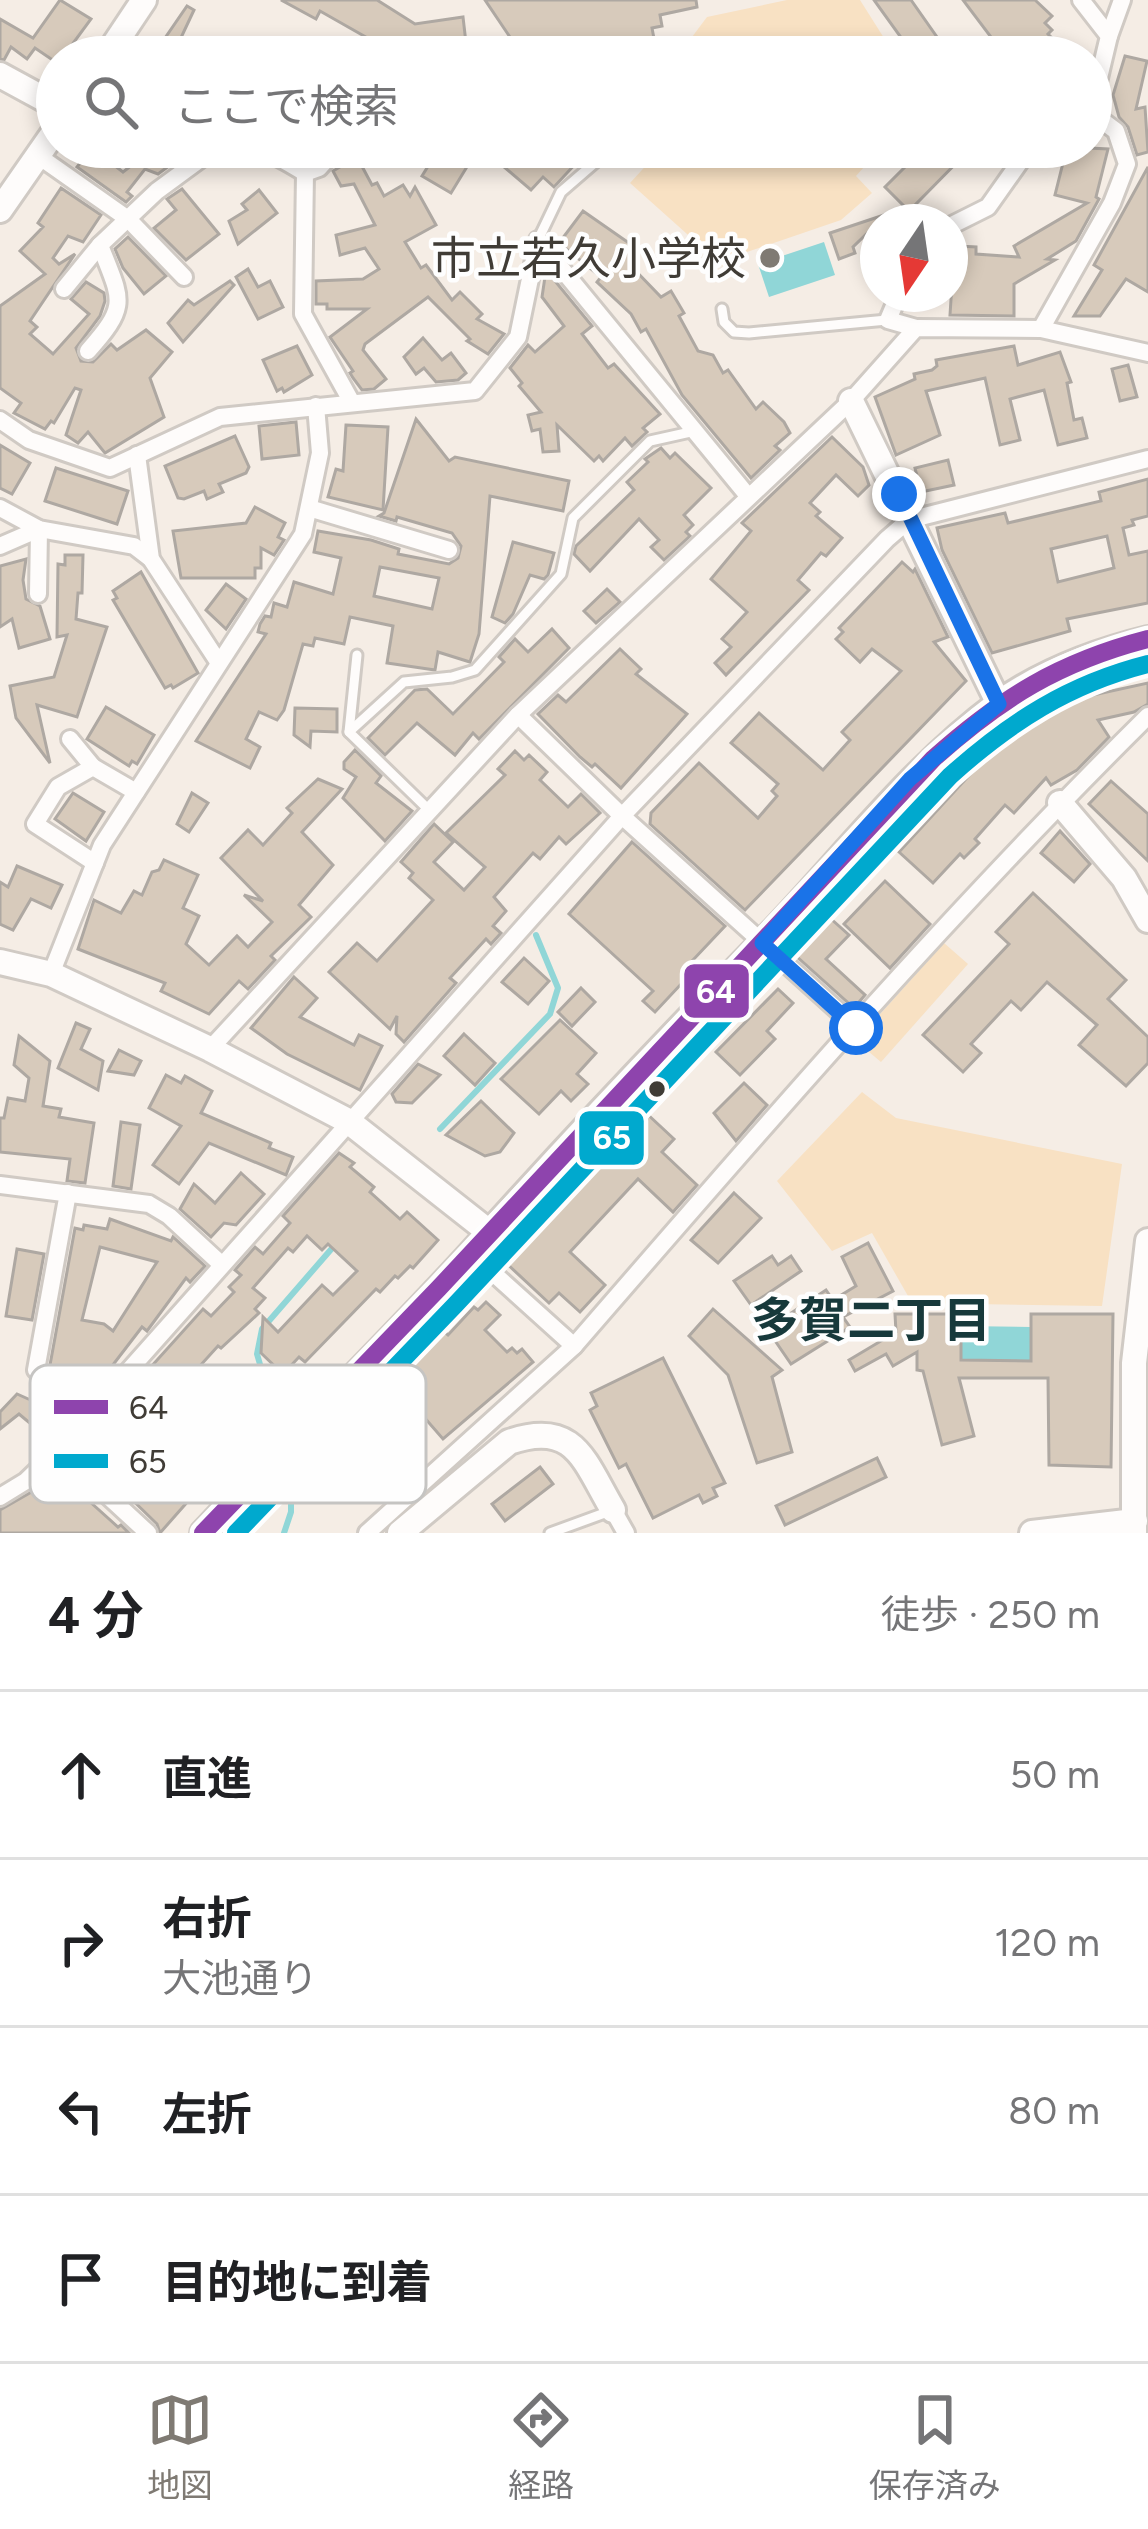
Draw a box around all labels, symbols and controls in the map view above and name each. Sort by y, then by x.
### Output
search box [36,36,1112,168]
icon: search [78,69,144,135]
text: ここで検索 [174,79,399,133]
north arrow [860,204,968,312]
place label: 市立若久小学校 [431,231,746,285]
marker: 市立若久小学校 [757,245,783,271]
route end [872,467,926,521]
line badge: 64 [682,962,751,1020]
text: 64 [696,972,736,1011]
route start [829,1001,883,1055]
unlabelled marker [646,1078,668,1100]
line badge: 65 [577,1109,646,1167]
text: 65 [593,1118,631,1157]
district label: 多賀二丁目 [751,1291,991,1349]
legend [30,1365,426,1503]
text: 64 [129,1388,168,1427]
text: 65 [129,1442,167,1481]
text: 4 分 [48,1585,143,1646]
text: 徒歩 · 250 m [881,1591,1100,1638]
icon: ahead [48,1742,114,1808]
text: 直進 [162,1751,252,1805]
text: 50 m [1010,1751,1100,1798]
text: 右折 [162,1891,252,1945]
icon: right [48,1910,114,1976]
text: 120 m [994,1919,1100,1966]
text: 大池通り [162,1955,318,2002]
icon: left [48,2078,114,2144]
text: 左折 [162,2087,252,2141]
text: 80 m [1008,2087,1100,2134]
icon: arrive [48,2246,114,2312]
text: 目的地に到着 [162,2255,432,2309]
tab: 地図 [147,2387,213,2507]
tab: 経路 [508,2387,574,2507]
tab: 保存済み [869,2387,1001,2507]

